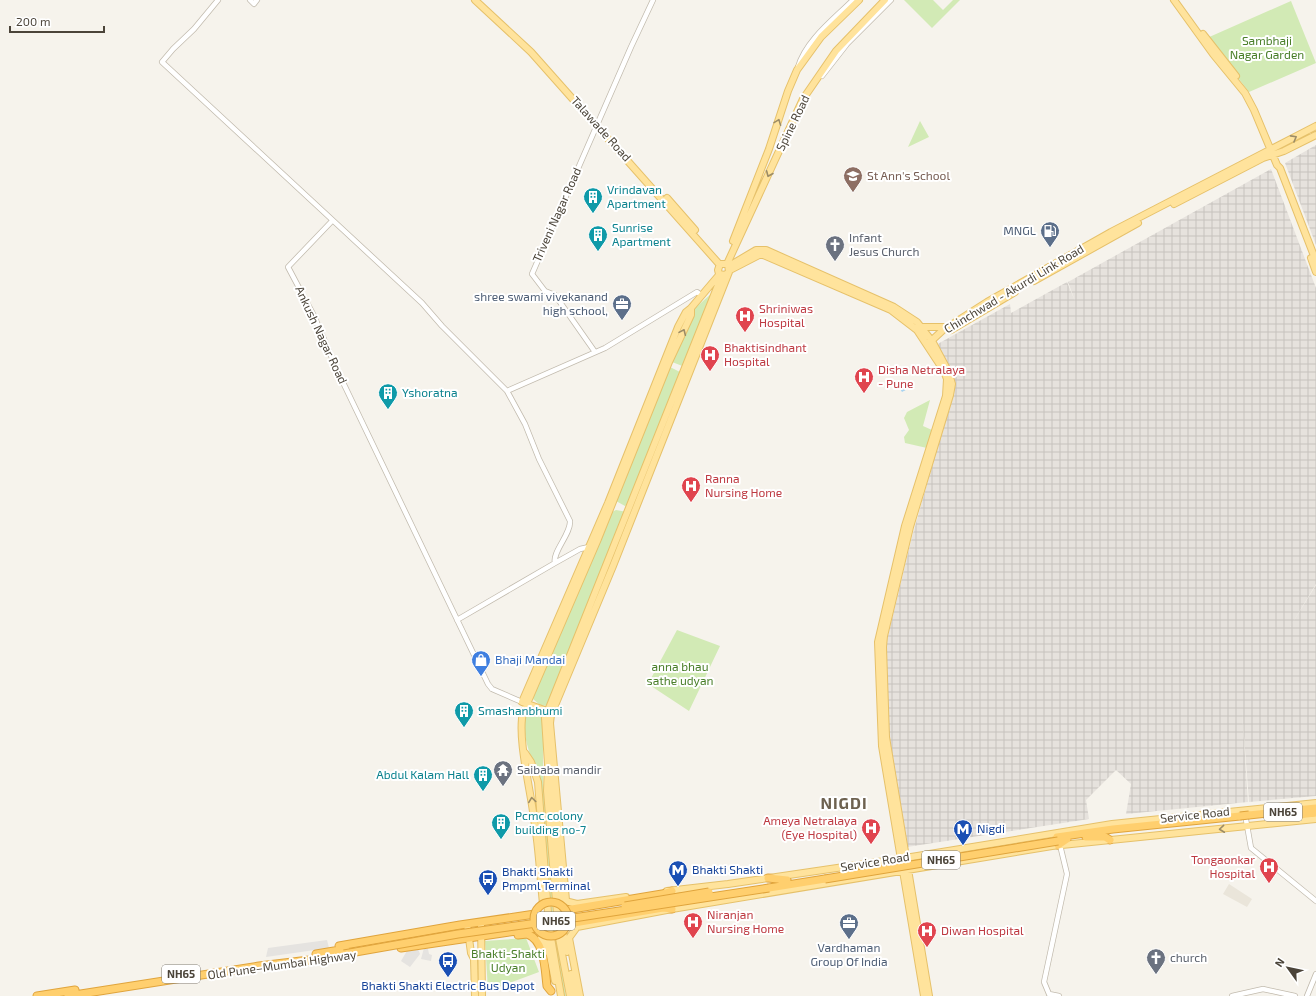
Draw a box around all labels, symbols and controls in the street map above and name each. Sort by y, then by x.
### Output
scale bar [10,8,104,34]
text: 200 m [16,14,50,28]
park label: Sambhaji Nagar Garden [1230,33,1304,61]
street label: Spine Road [773,92,812,153]
street label: Talawade Road [569,93,635,164]
one-way arrow [774,119,782,126]
one-way arrow [1289,135,1297,142]
street label: Triveni Nagar Road [529,165,583,264]
school or university icon: St Ann's School [842,165,864,193]
place label: St Ann's School [867,168,950,182]
one-way arrow [766,170,774,177]
place label: Vrindavan Apartment [607,182,666,210]
building icon: Vrindavan Apartment [582,186,604,214]
place label: Sunrise Apartment [612,220,671,248]
fuel station icon: MNGL [1039,220,1061,248]
place label: MNGL [1003,223,1036,237]
building icon: Sunrise Apartment [587,224,609,252]
place label: Infant Jesus Church [849,230,919,258]
church icon: Infant Jesus Church [824,234,846,262]
street label: Chinchwad - Akurdi Link Road [941,241,1086,335]
street label: Ankush Nagar Road [293,283,351,386]
place label: shree swami vivekanand high school, [474,289,608,317]
office icon: shree swami vivekanand high school, [611,293,633,321]
place label: Shriniwas Hospital [759,301,813,329]
hospital icon: Shriniwas Hospital [734,305,756,333]
one-way arrow [678,329,686,336]
place label: Bhaktisindhant Hospital [724,340,807,368]
hospital icon: Bhaktisindhant Hospital [699,344,721,372]
place label: Disha Netralaya - Pune [878,362,965,390]
hospital icon: Disha Netralaya - Pune [853,366,875,394]
building icon: Yshoratna [377,382,399,410]
place label: Yshoratna [402,385,458,399]
place label: Ranna Nursing Home [705,471,782,499]
hospital icon: Ranna Nursing Home [680,475,702,503]
shop icon: Bhaji Mandai [470,649,492,677]
place label: Bhaji Mandai [495,652,565,667]
park label: anna bhau sathe udyan [647,659,713,687]
building icon: Smashanbhumi [453,700,475,728]
place label: Smashanbhumi [478,703,563,717]
temple icon: Saibaba mandir [492,759,514,787]
place label: Saibaba mandir [517,762,602,776]
building icon: Abdul Kalam Hall [472,764,494,792]
place label: Abdul Kalam Hall [376,767,469,781]
district label: NIGDI [820,793,868,812]
one-way arrow [528,797,537,803]
street label: Service Road [1159,803,1230,825]
road number: NH65 [1264,803,1302,821]
place label: Pcmc colony building no-7 [515,808,586,836]
building icon: Pcmc colony building no-7 [490,812,512,840]
place label: Ameya Netralaya (Eye Hospital) [763,813,857,841]
hospital icon: Ameya Netralaya (Eye Hospital) [860,817,882,845]
metro station icon: Nigdi [952,818,974,846]
place label: Nigdi [977,821,1005,835]
one-way arrow [1218,824,1225,833]
street label: Service Road [839,849,910,873]
road number: NH65 [922,851,960,869]
place label: Tongaonkar Hospital [1191,852,1255,880]
hospital icon: Tongaonkar Hospital [1258,856,1280,884]
metro station icon: Bhakti Shakti [667,859,689,887]
place label: Bhakti Shakti [692,862,763,876]
place label: Bhakti Shakti Pmpml Terminal [502,864,591,892]
bus stop icon: Bhakti Shakti Pmpml Terminal [477,868,499,896]
place label: Niranjan Nursing Home [707,907,784,935]
hospital icon: Niranjan Nursing Home [682,911,704,939]
road number: NH65 [537,912,575,930]
office icon: Vardhaman Group Of India [838,912,860,940]
hospital icon: Diwan Hospital [916,920,938,948]
place label: Diwan Hospital [941,923,1024,937]
place label: Vardhaman Group Of India [810,940,888,968]
park label: Bhakti-Shakti Udyan [471,946,545,974]
street label: Old Pune–Mumbai Highway [207,947,358,981]
church icon: church [1145,947,1167,975]
north arrow [1268,948,1308,988]
bus stop icon: Bhakti Shakti Electric Bus Depot [437,950,459,978]
place label: church [1170,950,1207,964]
text: N [1272,955,1287,969]
road number: NH65 [162,965,200,983]
place label: Bhakti Shakti Electric Bus Depot [361,978,535,992]

